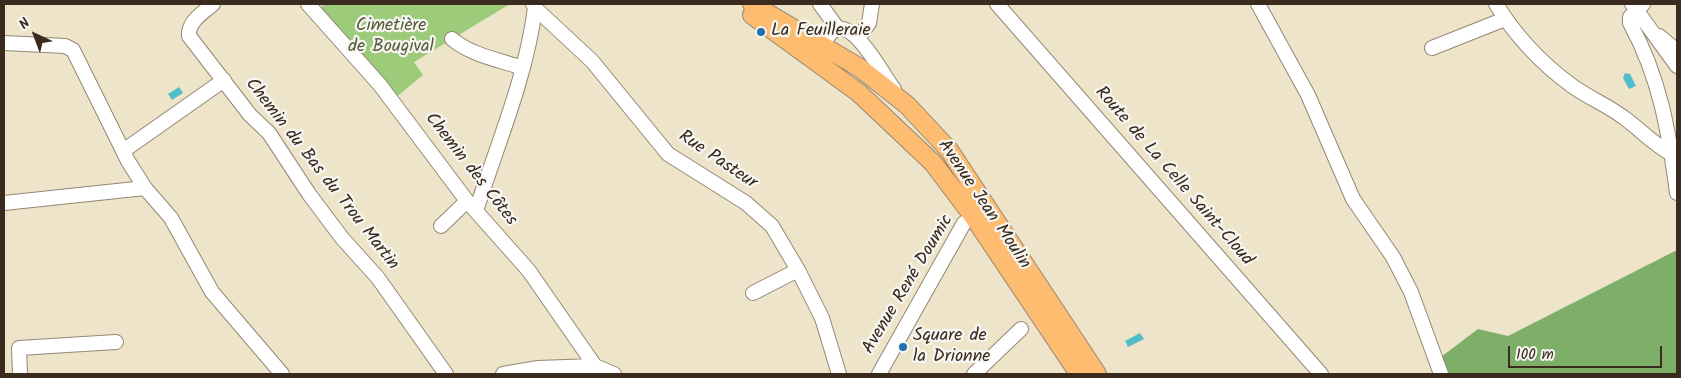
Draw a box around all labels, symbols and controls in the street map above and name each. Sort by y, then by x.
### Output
north arrow [10,10,60,60]
text: N [14,13,36,35]
park label: Cimetière de Bougival [348,16,434,58]
place label: La Feuilleraie [771,21,871,43]
marker: La Feuilleraie [755,26,767,38]
street label: Chemin du Bas du Trou Martin [239,75,403,275]
street label: Route de La Celle Saint-Cloud [1089,83,1257,271]
street label: Chemin des Côtes [419,109,521,231]
street label: Rue Pasteur [674,127,760,195]
street label: Avenue Jean Moulin [932,136,1034,274]
street label: Avenue René Doumic [859,211,959,359]
place label: Square de la Drionne [913,326,990,368]
scale bar [1511,336,1665,368]
marker: Square de la Drionne [897,341,909,353]
text: 100 m [1516,343,1554,367]

